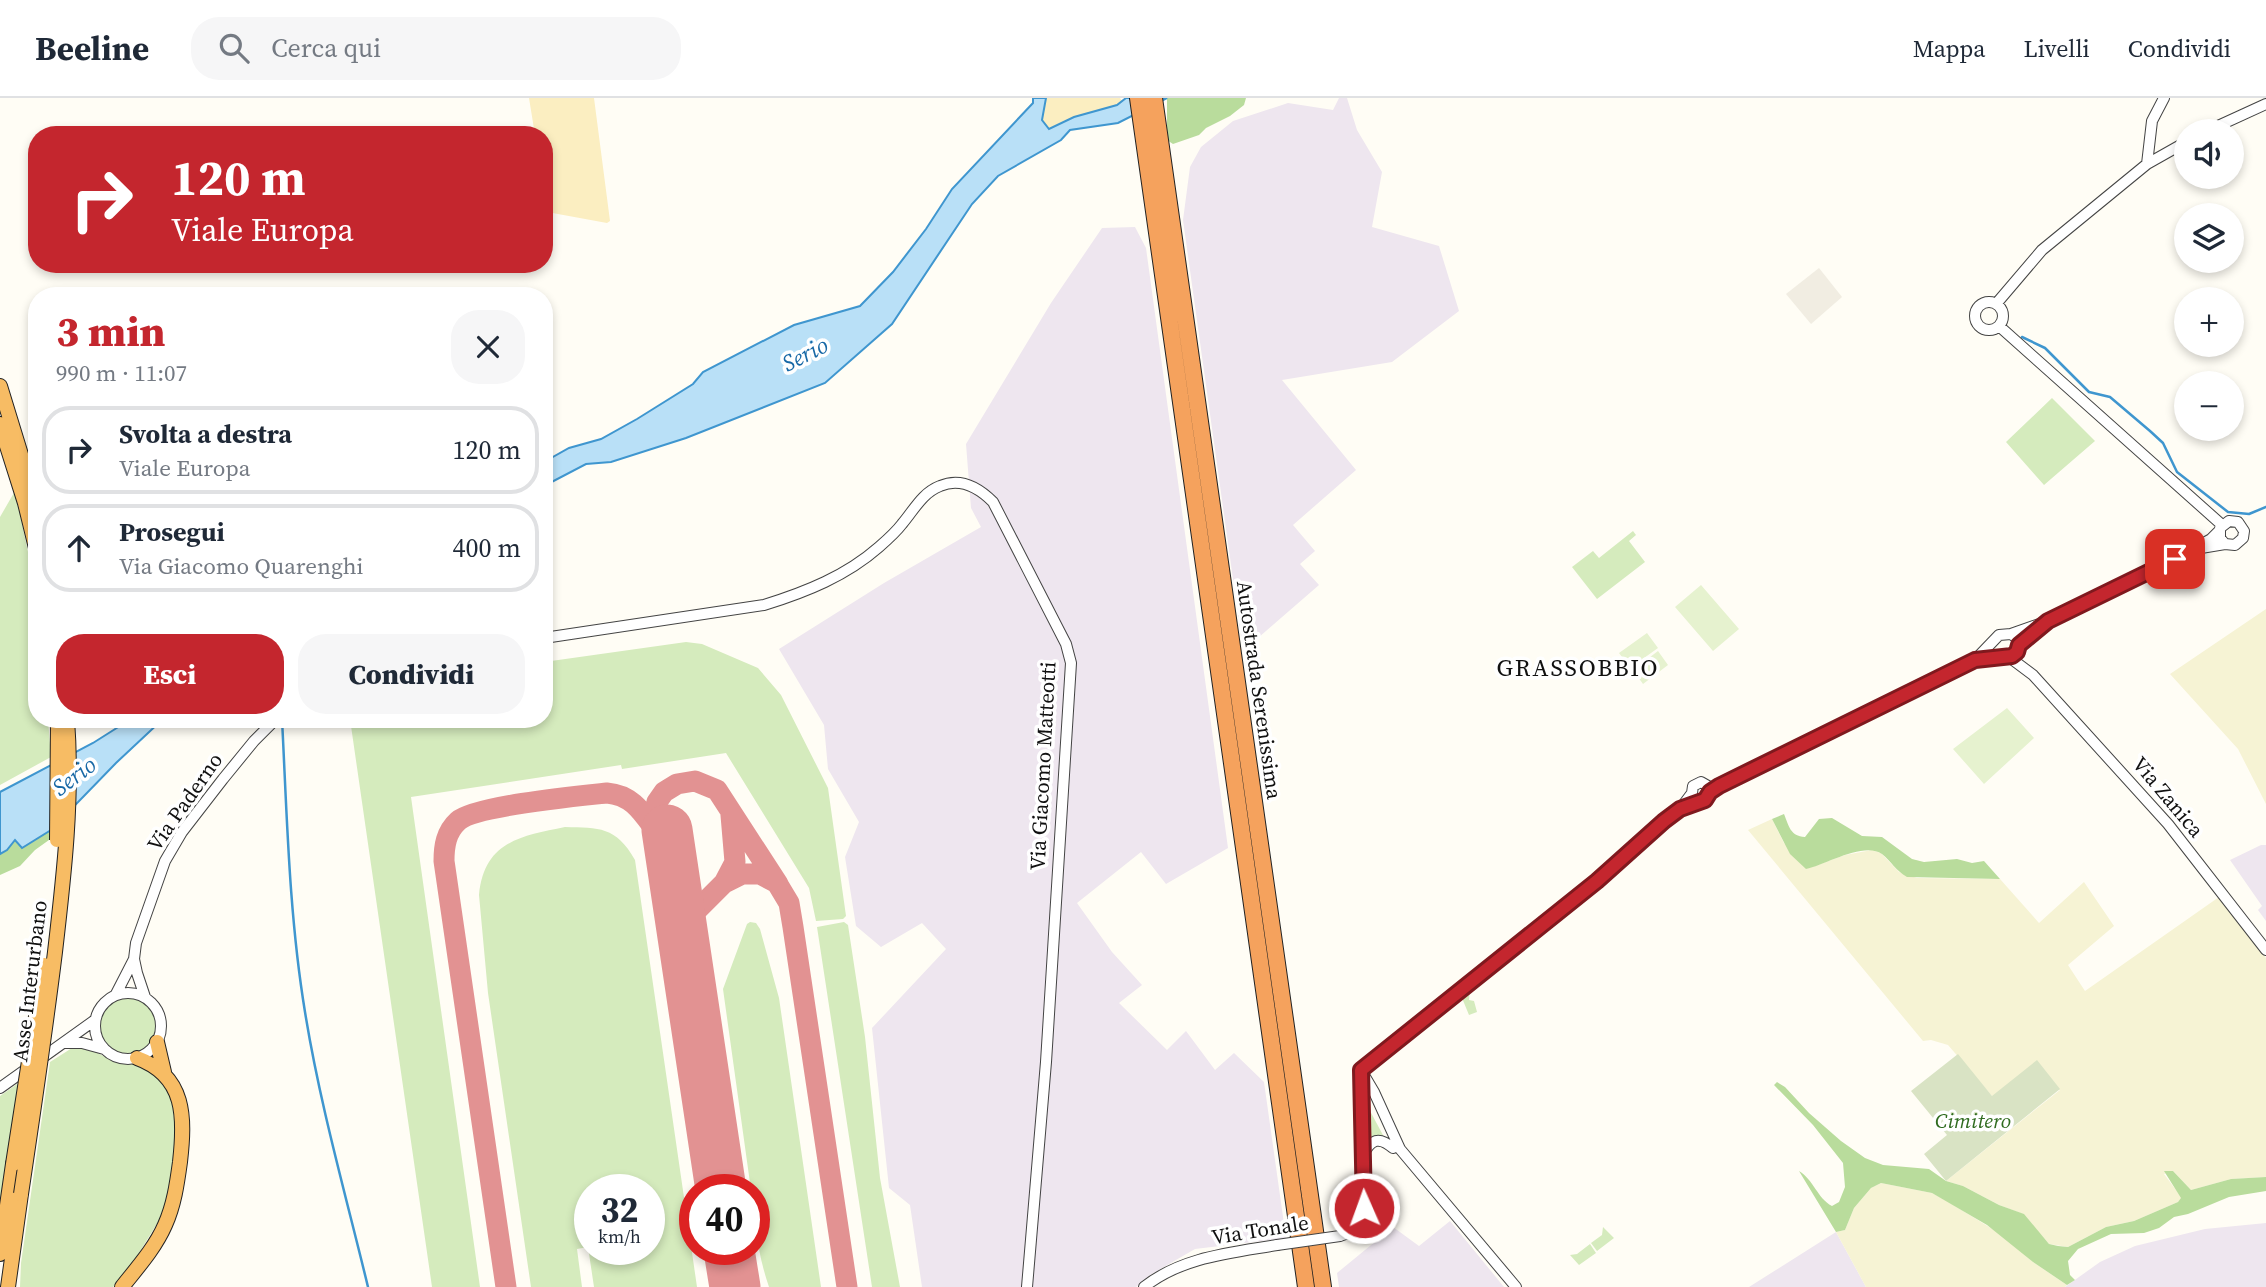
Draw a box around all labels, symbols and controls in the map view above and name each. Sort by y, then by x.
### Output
search box [191,17,681,80]
text: Beeline [35,26,149,71]
icon: search [215,29,253,67]
text: Cerca qui [271,30,381,66]
text: Mappa [1913,32,1986,65]
text: Livelli [2024,32,2090,65]
text: Condividi [2128,32,2231,65]
map controls [2174,119,2244,441]
button: sound [2174,119,2244,189]
text: 120 m [171,144,306,211]
icon: right [56,154,147,245]
button: layers [2174,203,2244,273]
text: Viale Europa [171,208,354,252]
button: + [2174,287,2244,357]
text: 3 min [56,302,166,360]
button: close [451,310,525,384]
water label: Serio [776,329,834,379]
text: 990 m · 11:07 [56,357,187,389]
button: − [2174,371,2244,441]
text: Svolta a destra [119,416,292,452]
icon: right [60,431,98,469]
text: 120 m [453,432,521,468]
text: Viale Europa [119,452,250,484]
text: Prosegui [119,514,225,550]
icon: ahead [60,529,98,567]
pin [2145,529,2205,589]
text: 400 m [453,530,521,566]
icon: arrive [2156,540,2194,578]
text: Via Giacomo Quarenghi [119,550,363,582]
street label: Autostrada Serenissima [1230,579,1289,801]
button: Esci [56,634,284,714]
button: Condividi [298,634,525,714]
district label: GRASSOBBIO [1497,651,1660,684]
street label: Via Giacomo Matteotti [1023,661,1062,871]
street label: Via Paderno [140,747,229,857]
water label: Serio [45,749,103,803]
street label: Via Zanica [2126,750,2211,844]
street label: Asse Interurbano [5,899,54,1063]
park label: Cimitero [1935,1106,2011,1135]
position arrow [1327,1171,1401,1245]
speed limit sign: 40 [679,1174,770,1265]
text: 32 [601,1186,638,1234]
street label: Via Tonale [1209,1208,1311,1251]
text: km/h [598,1224,641,1249]

